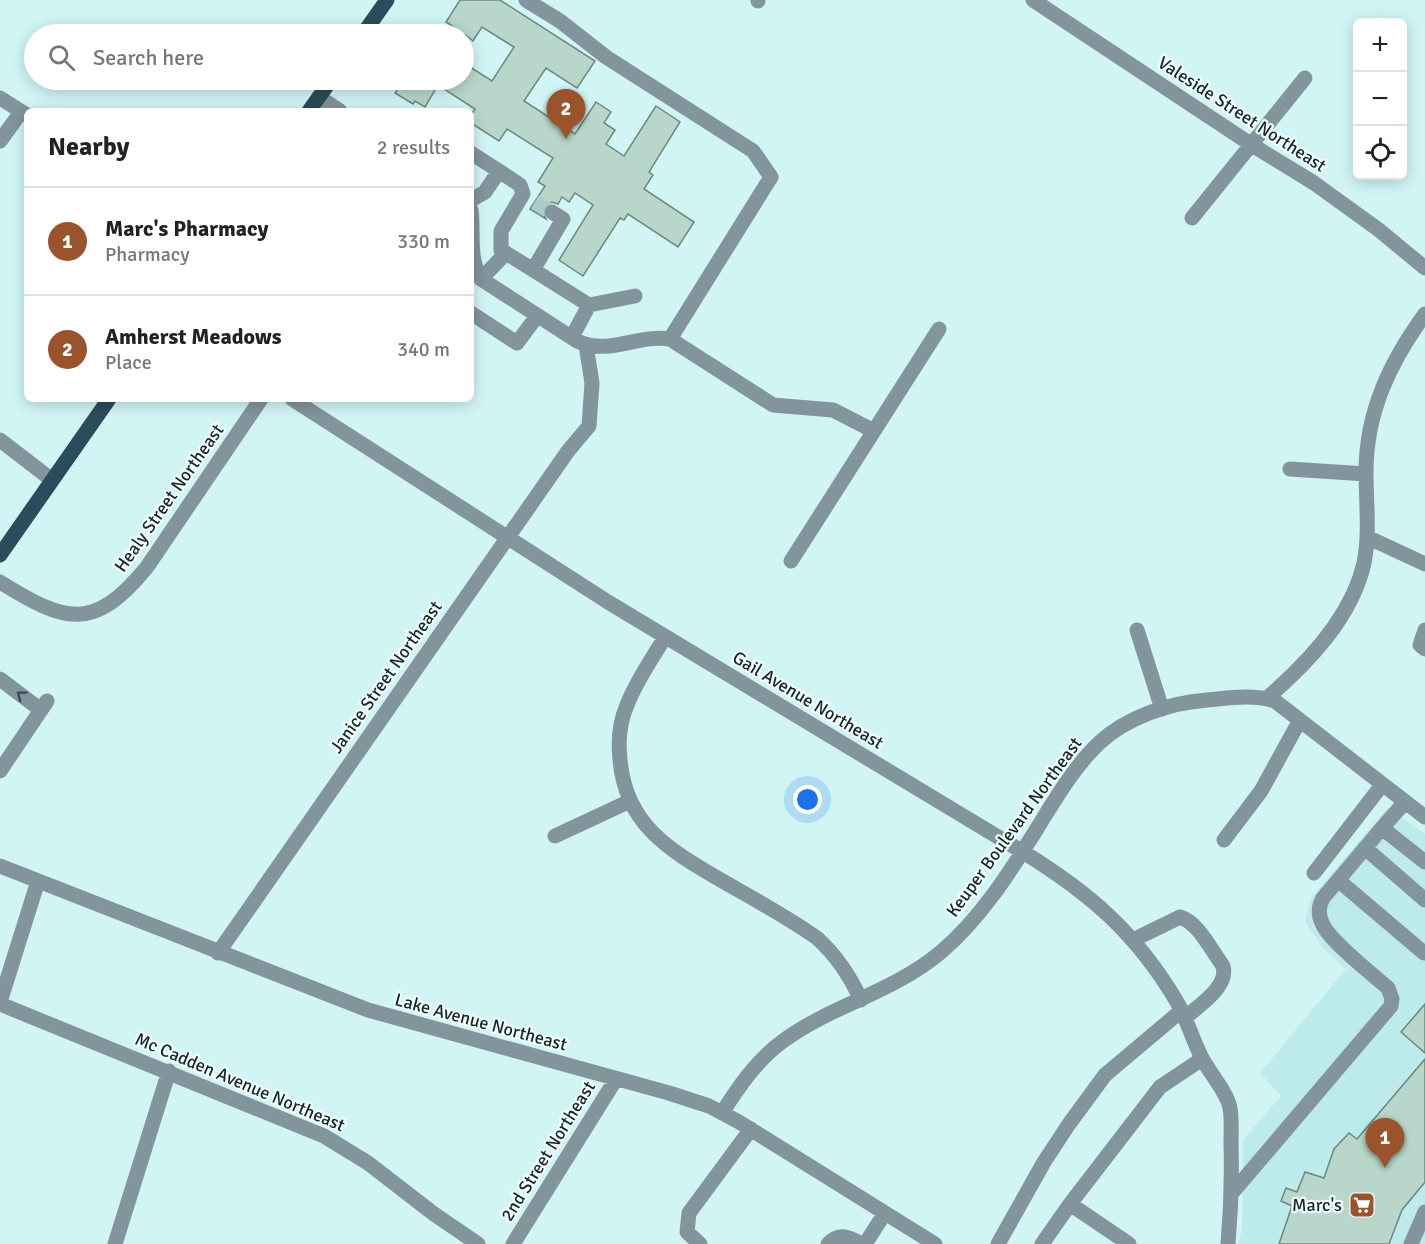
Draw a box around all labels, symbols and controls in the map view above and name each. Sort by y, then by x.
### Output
map controls [1353,18,1407,180]
button: + [1353,18,1407,72]
search box [24,24,474,90]
icon: search [45,41,78,74]
text: Search here [93,44,204,71]
street label: Valeside Street Northeast [1154,51,1330,177]
button: − [1353,72,1407,126]
pin: 2 [546,90,586,139]
button: locate [1353,126,1407,180]
text: Nearby [48,131,129,163]
text: 2 results [377,135,450,160]
text: Marc's Pharmacy [105,215,268,242]
text: 1 [62,229,73,254]
text: 330 m [397,229,450,254]
text: Pharmacy [105,242,190,267]
text: Amherst Meadows [105,323,281,350]
text: 2 [62,337,73,362]
text: 340 m [397,337,450,362]
text: Place [105,350,152,375]
street label: Healy Street Northeast [110,420,228,576]
street label: Janice Street Northeast [325,597,447,757]
street label: Gail Avenue Northeast [729,646,887,754]
one-way arrow [16,691,27,702]
street label: Keuper Boulevard Northeast [941,733,1087,921]
your location [793,785,822,814]
street label: Lake Avenue Northeast [393,988,569,1056]
street label: Mc Cadden Avenue Northeast [132,1028,348,1136]
street label: 2nd Street Northeast [496,1077,600,1225]
pin: 1 [1366,1118,1404,1168]
supermarket icon: Marc's [1347,1190,1377,1220]
place label: Marc's [1292,1194,1342,1216]

